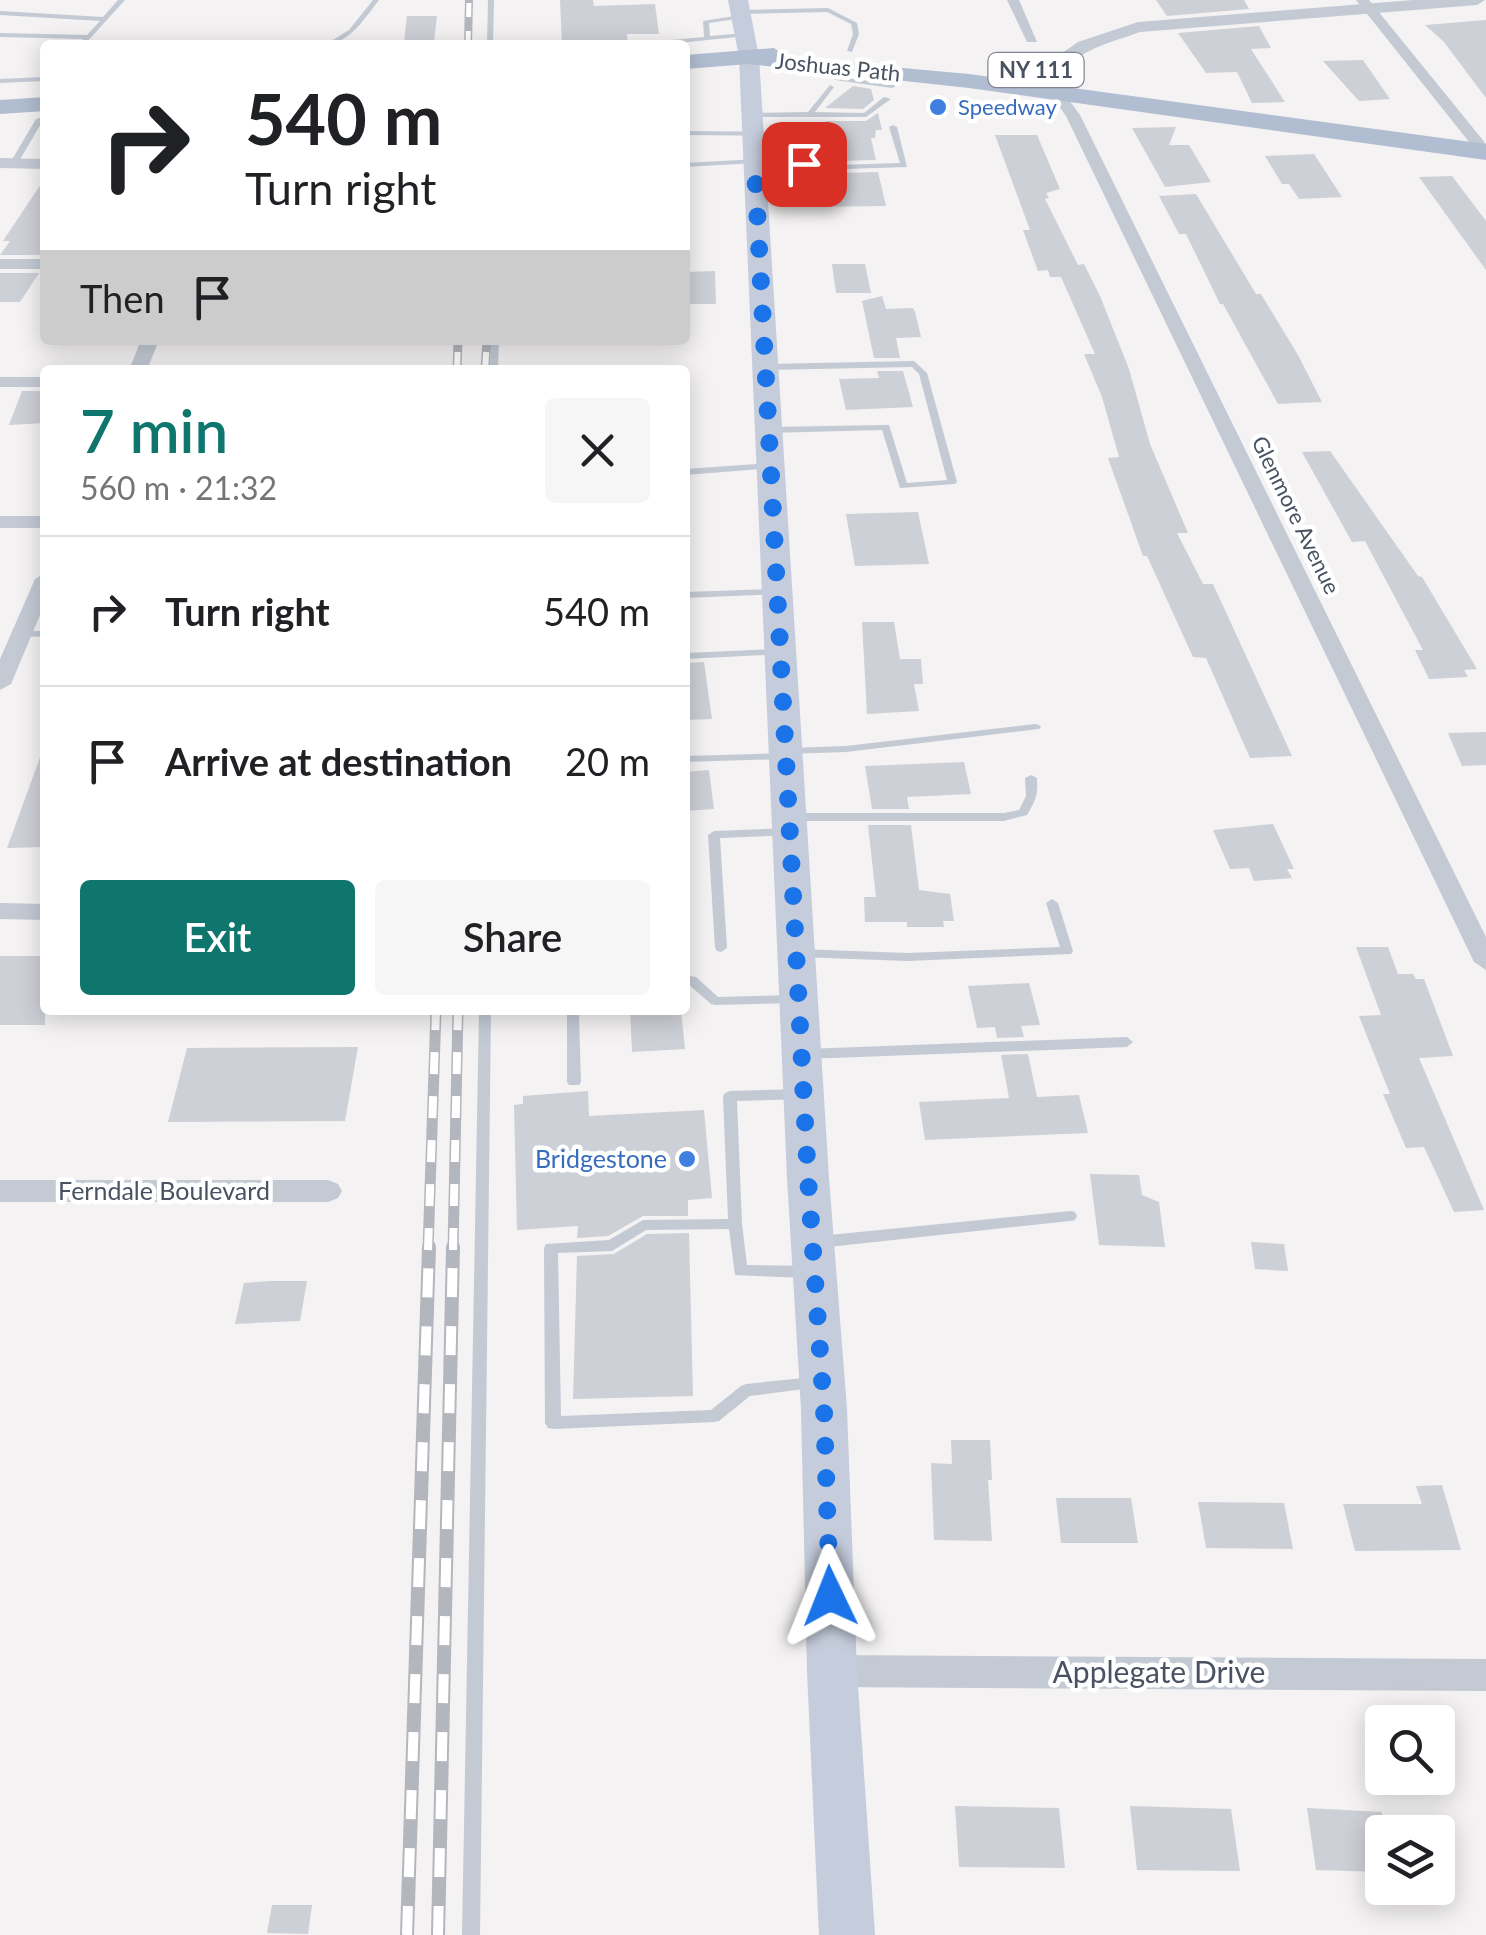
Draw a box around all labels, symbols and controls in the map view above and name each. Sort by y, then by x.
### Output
street label: Joshuas Path [774,47,902,86]
road number: NY 111 [988,53,1084,87]
text: 540 m [245,76,442,160]
icon: right [80,80,210,210]
place label: Speedway [958,93,1057,120]
marker: Speedway [927,96,949,118]
pin [762,122,847,207]
icon: arrive [777,137,832,192]
text: Turn right [245,161,436,215]
icon: arrive [185,270,240,325]
text: Then [80,275,165,321]
text: 7 min [80,394,228,466]
button: close [545,398,650,503]
street label: Glenmore Avenue [1246,431,1346,598]
text: 560 m · 21:32 [80,468,277,507]
icon: right [80,584,135,639]
text: Turn right [165,588,330,634]
text: 540 m [543,588,650,634]
icon: arrive [80,734,135,789]
text: Arrive at destination [165,738,512,784]
text: 20 m [565,738,650,784]
button: Exit [80,880,355,995]
button: Share [375,880,650,995]
place label: Bridgestone [535,1143,667,1173]
marker: Bridgestone [676,1148,698,1170]
street label: Ferndale Boulevard [58,1175,270,1205]
position arrow [778,1544,882,1648]
street label: Applegate Drive [1053,1653,1265,1689]
map controls [1365,1705,1455,1905]
button: search [1365,1705,1455,1795]
button: layers [1365,1815,1455,1905]

